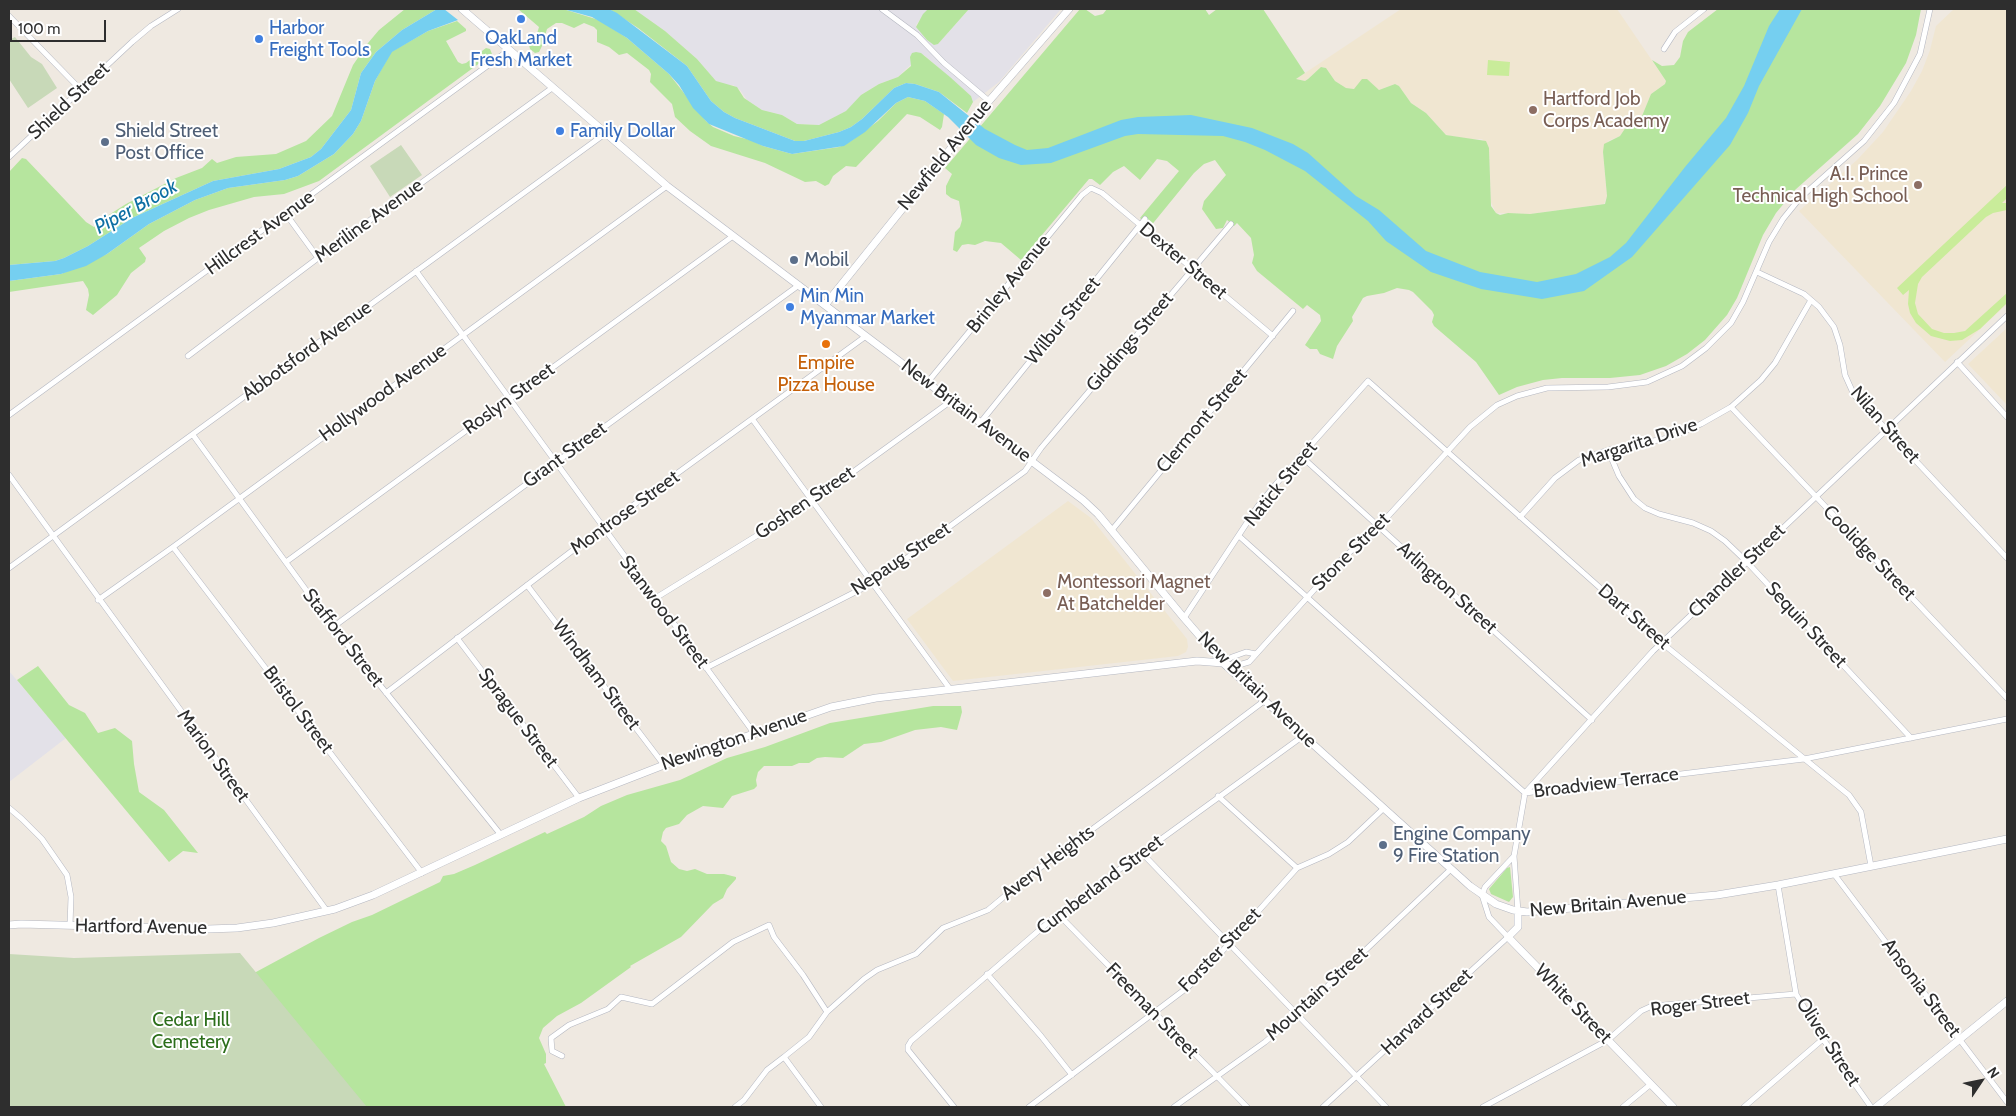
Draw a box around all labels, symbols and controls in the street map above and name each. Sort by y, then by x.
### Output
scale bar [12,10,109,42]
marker: OakLand Fresh Market [515,13,527,25]
place label: Harbor Freight Tools [269,17,370,61]
text: 100 m [18,20,60,38]
place label: OakLand Fresh Market [470,27,572,71]
marker: Harbor Freight Tools [253,33,265,45]
street label: Shield Street [24,58,114,144]
place label: Hartford Job Corps Academy [1543,88,1669,132]
street label: Newfield Avenue [893,95,997,215]
marker: Hartford Job Corps Academy [1527,104,1539,116]
place label: Shield Street Post Office [115,120,218,164]
place label: Family Dollar [570,120,675,142]
marker: Family Dollar [554,125,566,137]
marker: Shield Street Post Office [99,136,111,148]
place label: A.I. Prince Technical High School [1733,163,1908,207]
water label: Piper Brook [90,174,182,240]
street label: Meriline Avenue [310,174,428,268]
marker: A.I. Prince Technical High School [1912,179,1924,191]
street label: Hillcrest Avenue [201,186,319,280]
street label: Dexter Street [1134,218,1232,304]
street label: Brinley Avenue [962,230,1056,338]
place label: Mobil [804,249,849,271]
marker: Mobil [788,254,800,266]
street label: Wilbur Street [1021,273,1105,369]
place label: Min Min Myanmar Market [800,285,935,329]
street label: Giddings Street [1082,288,1178,396]
street label: Abbotsford Avenue [238,296,376,406]
marker: Min Min Myanmar Market [784,301,796,313]
marker: Empire Pizza House [820,338,832,350]
street label: Hollywood Avenue [315,339,451,447]
place label: Empire Pizza House [777,352,875,396]
street label: New Britain Avenue [897,355,1035,467]
street label: Roslyn Street [459,358,559,440]
street label: Clermont Street [1152,364,1252,478]
street label: Nilan Street [1845,382,1925,468]
street label: Margarita Drive [1578,413,1700,473]
street label: Grant Street [519,417,611,493]
street label: Natick Street [1240,437,1322,531]
street label: Goshen Street [751,461,859,545]
street label: Montrose Street [566,466,684,560]
street label: Coolidge Street [1818,501,1920,605]
street label: Stone Street [1307,508,1395,596]
street label: Nepaug Street [847,517,955,601]
street label: Chandler Street [1684,519,1790,623]
street label: Arlington Street [1392,537,1502,639]
street label: Stanwood Street [614,551,714,673]
place label: Montessori Magnet At Batchelder [1057,571,1210,615]
street label: Sequin Street [1760,577,1852,673]
street label: Dart Street [1593,579,1675,655]
street label: Stafford Street [298,584,388,692]
marker: Montessori Magnet At Batchelder [1041,587,1053,599]
street label: Windham Street [547,615,645,735]
street label: New Britain Avenue [1193,627,1321,753]
street label: Bristol Street [258,662,338,758]
street label: Sprague Street [473,664,563,772]
street label: Newington Avenue [658,704,810,776]
street label: Marion Street [172,705,254,807]
street label: Broadview Terrace [1532,763,1680,803]
street label: Avery Heights [997,821,1099,905]
place label: Engine Company 9 Fire Station [1393,823,1531,867]
street label: Cumberland Street [1032,830,1168,940]
marker: Engine Company 9 Fire Station [1377,839,1389,851]
street label: New Britain Avenue [1529,886,1687,922]
street label: Forster Street [1174,903,1266,997]
street label: Hartford Avenue [75,914,207,940]
street label: Ansonia Street [1877,934,1965,1042]
street label: Mountain Street [1261,942,1373,1046]
street label: Freeman Street [1101,959,1203,1063]
street label: White Street [1530,960,1616,1048]
street label: Harvard Street [1377,964,1477,1060]
street label: Roger Street [1649,987,1751,1021]
street label: Oliver Street [1791,993,1865,1091]
park label: Cedar Hill Cemetery [151,1009,231,1053]
north arrow [1956,1056,2006,1106]
text: N [1983,1063,2004,1082]

